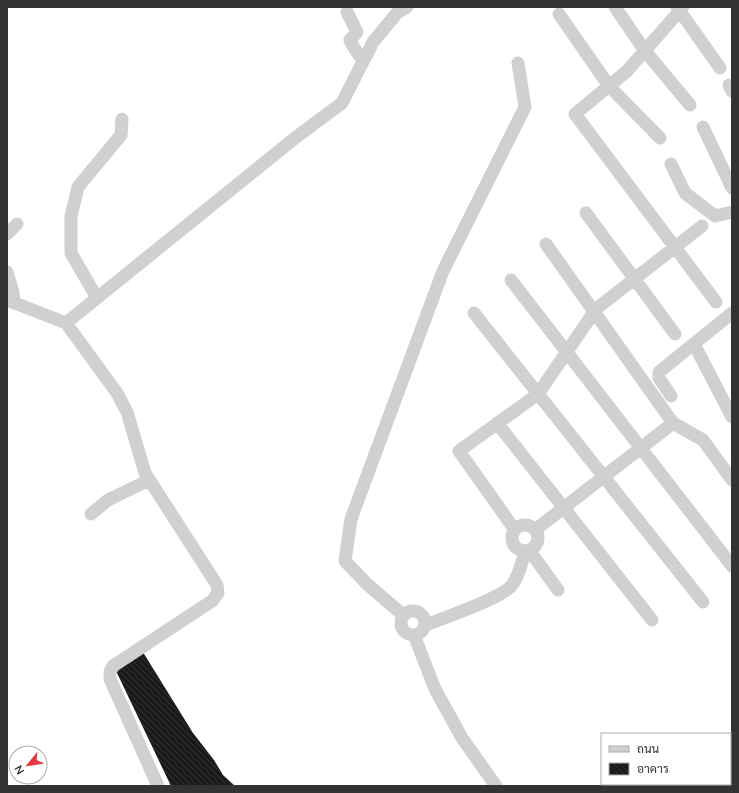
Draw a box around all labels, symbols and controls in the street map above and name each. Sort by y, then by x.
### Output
legend [601,733,731,785]
text: ถนน [637,741,660,757]
north arrow [8,745,48,785]
text: อาคาร [637,761,669,777]
text: N [11,762,28,777]

